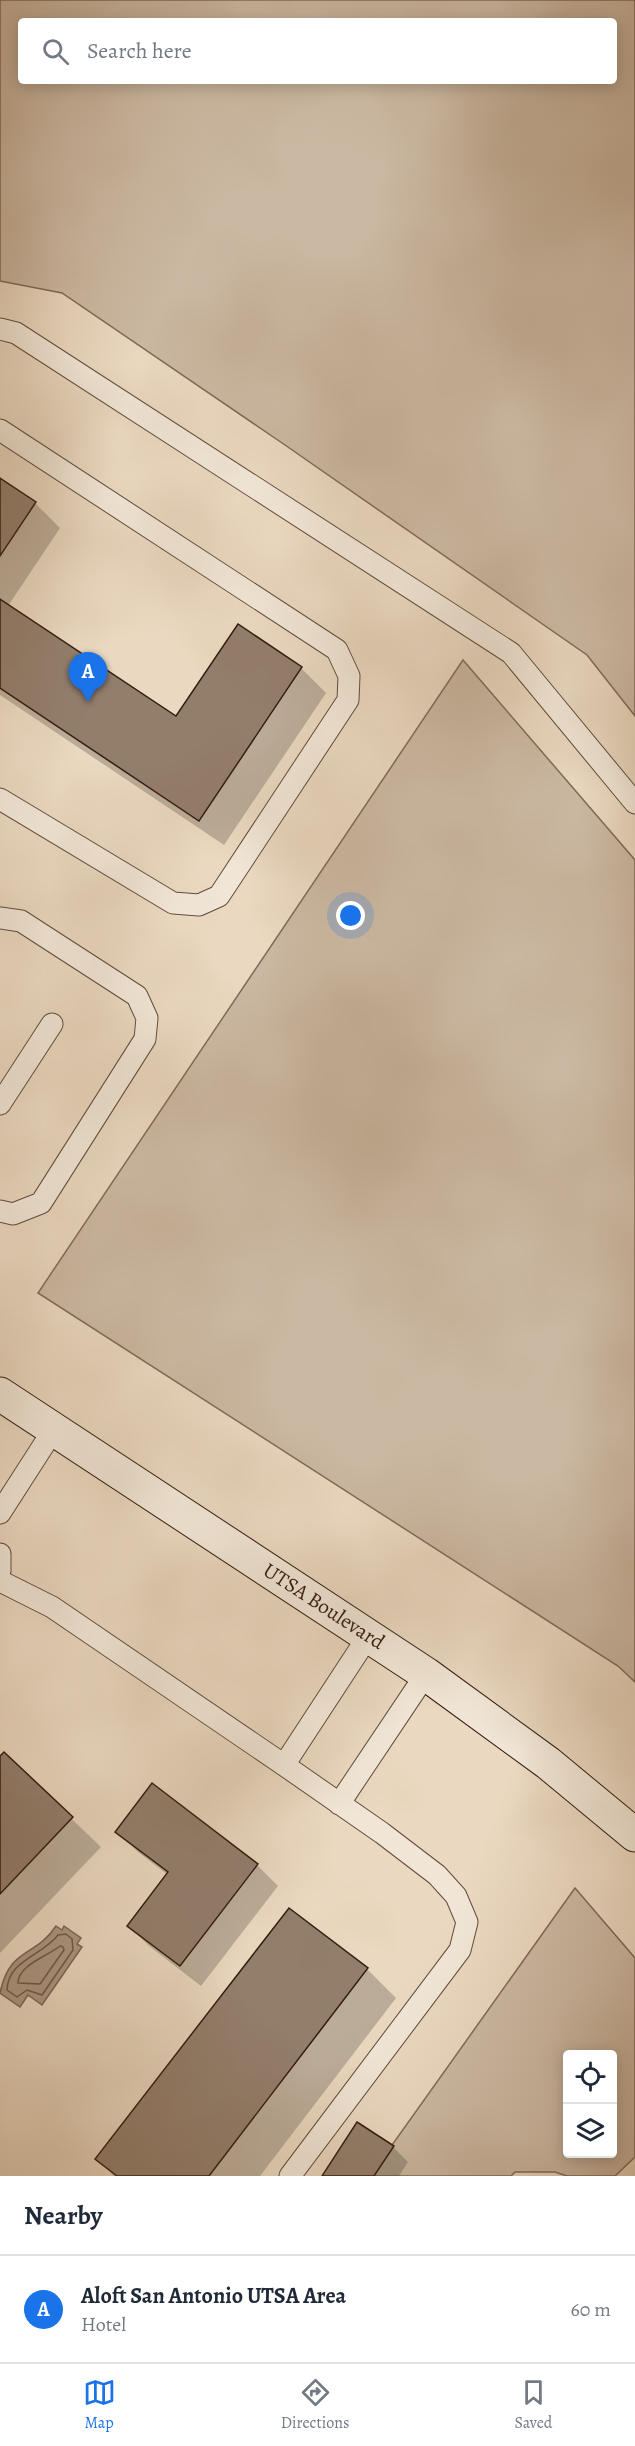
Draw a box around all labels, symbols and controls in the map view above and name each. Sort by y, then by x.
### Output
search box [18,18,617,84]
icon: search [39,35,72,68]
text: Search here [87,36,192,66]
pin: A [68,652,107,702]
your location [336,901,365,930]
street label: UTSA Boulevard [258,1556,391,1656]
map controls [563,2050,617,2158]
button: locate [563,2050,617,2104]
button: layers [563,2104,617,2158]
text: Nearby [24,2198,103,2233]
text: Aloft San Antonio UTSA Area [81,2281,346,2311]
text: A [37,2296,50,2323]
text: 60 m [571,2296,611,2323]
text: Hotel [81,2311,126,2338]
tab: Map [83,2376,116,2434]
tab: Directions [281,2376,349,2434]
tab: Saved [514,2376,552,2434]

